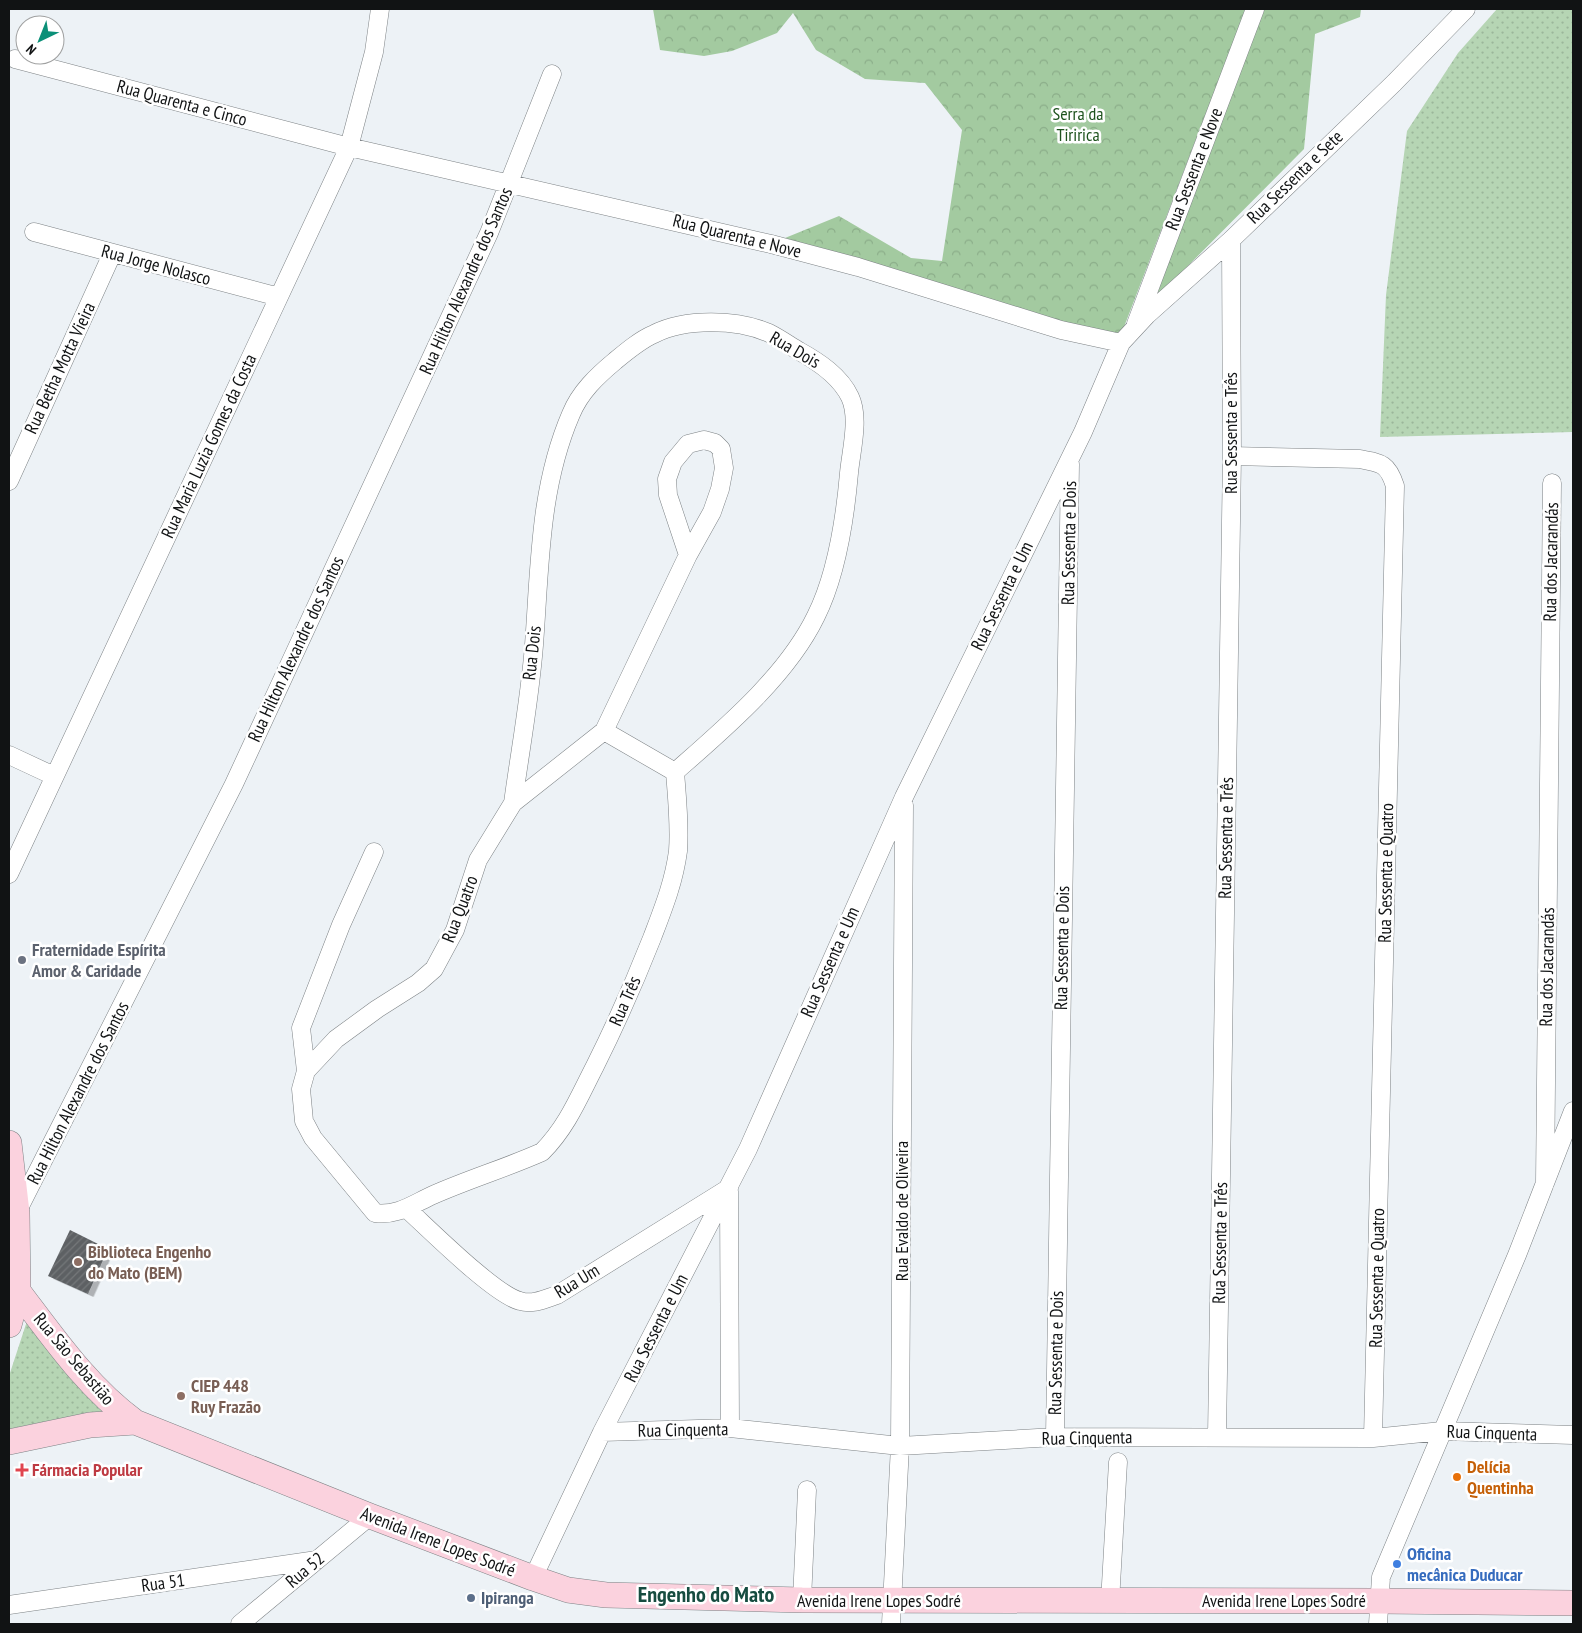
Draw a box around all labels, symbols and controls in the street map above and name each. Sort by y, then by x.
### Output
north arrow [15,15,65,65]
text: N [22,40,40,59]
street label: Rua Quarenta e Cinco [115,74,250,131]
park label: Serra da Tiririca [1052,102,1104,146]
street label: Rua Sessenta e Nove [1160,104,1227,233]
street label: Rua Sessenta e Sete [1242,125,1347,228]
street label: Rua Hilton Alexandre dos Santos [414,184,517,378]
street label: Rua Quarenta e Nove [671,208,804,263]
street label: Rua Jorge Nolasco [99,239,214,290]
street label: Rua Betha Motta Vieira [19,298,100,437]
street label: Rua Dois [766,326,825,373]
street label: Rua Maria Luzia Gomes da Costa [156,350,261,542]
street label: Rua Sessenta e Três [1219,372,1242,494]
street label: Rua Sessenta e Dois [1056,481,1081,605]
street label: Rua dos Jacarandás [1538,502,1563,622]
street label: Rua Sessenta e Um [965,538,1038,654]
street label: Rua Hilton Alexandre dos Santos [242,552,349,745]
street label: Rua Dois [517,625,546,681]
street label: Rua Sessenta e Três [1213,777,1238,899]
street label: Rua Sessenta e Quatro [1373,803,1398,943]
street label: Rua Quatro [436,872,483,946]
street label: Rua Sessenta e Dois [1049,886,1074,1010]
street label: Rua Sessenta e Um [795,903,864,1021]
street label: Rua dos Jacarandás [1534,907,1559,1027]
place label: Fraternidade Espírita Amor & Caridade [31,938,166,982]
marker: Fraternidade Espírita Amor & Caridade [16,954,28,966]
street label: Rua Três [603,972,646,1029]
street label: Rua Hilton Alexandre dos Santos [21,997,134,1188]
street label: Rua Evaldo de Oliveira [890,1141,913,1281]
street label: Rua Sessenta e Três [1207,1182,1232,1304]
street label: Rua Sessenta e Quatro [1364,1208,1389,1348]
place label: Biblioteca Engenho do Mato (BEM) [88,1240,211,1284]
marker: Biblioteca Engenho do Mato (BEM) [72,1256,84,1268]
street label: Rua Um [550,1258,603,1303]
street label: Rua Sessenta e Um [618,1270,693,1386]
street label: Rua Sessenta e Dois [1043,1291,1068,1415]
street label: Rua São Sebastião [29,1308,120,1410]
place label: CIEP 448 Ruy Frazão [191,1374,261,1418]
marker: CIEP 448 Ruy Frazão [175,1390,187,1402]
street label: Rua Cinquenta [638,1417,728,1442]
street label: Rua Cinquenta [1446,1419,1538,1446]
street label: Rua Cinquenta [1042,1425,1132,1450]
place label: Delícia Quentinha [1467,1455,1534,1499]
place label: Fármacia Popular [32,1458,143,1481]
marker: Fármacia Popular [16,1464,28,1476]
marker: Delícia Quentinha [1451,1471,1463,1483]
street label: Avenida Irene Lopes Sodré [358,1501,519,1582]
place label: Oficina mecânica Duducar [1407,1542,1523,1586]
street label: Rua 52 [281,1547,329,1592]
marker: Oficina mecânica Duducar [1391,1558,1403,1570]
street label: Rua 51 [140,1568,186,1597]
district label: Engenho do Mato [638,1580,774,1608]
place label: Ipiranga [481,1586,534,1609]
street label: Avenida Irene Lopes Sodré [797,1589,961,1612]
street label: Avenida Irene Lopes Sodré [1202,1589,1366,1612]
marker: Ipiranga [465,1592,477,1604]

